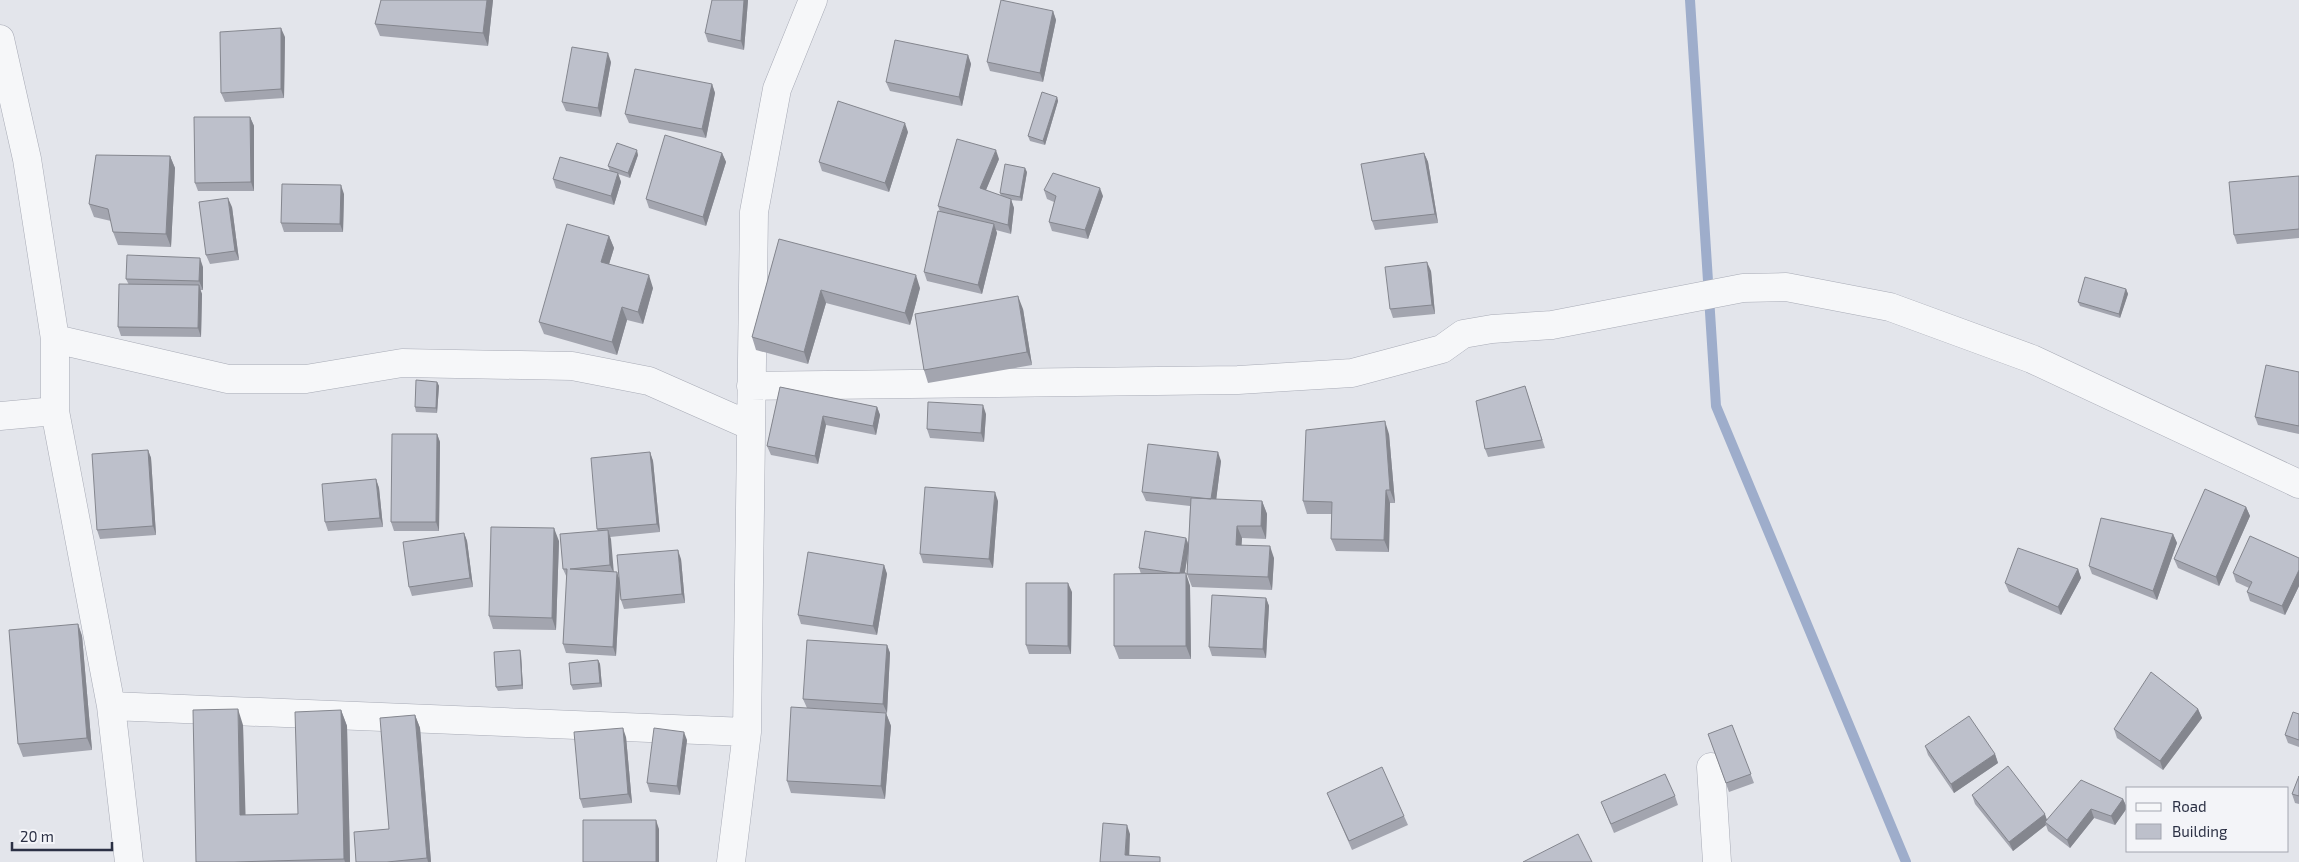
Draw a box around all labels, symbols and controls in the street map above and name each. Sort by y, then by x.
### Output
legend [2126,787,2289,852]
text: Road [2172,797,2207,815]
scale bar [12,820,112,852]
text: Building [2172,822,2228,840]
text: 20 m [20,827,54,845]

